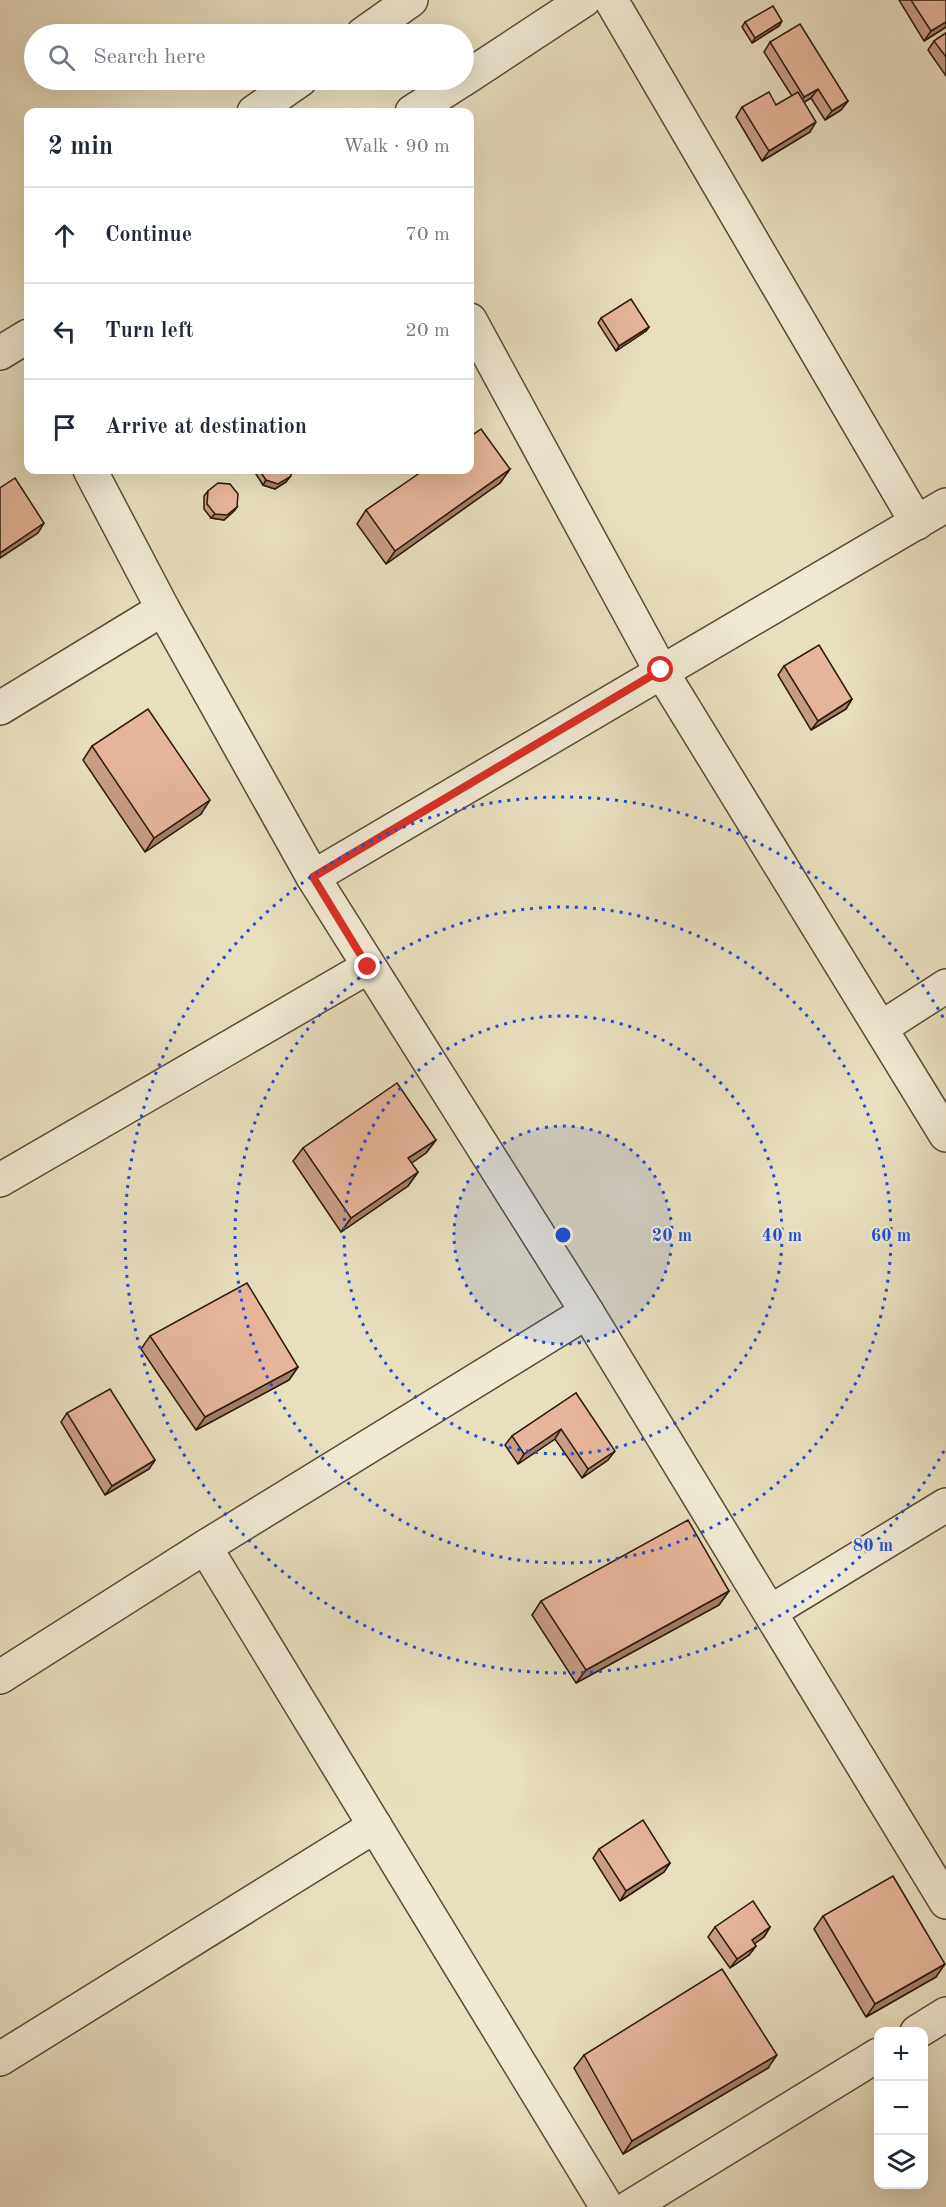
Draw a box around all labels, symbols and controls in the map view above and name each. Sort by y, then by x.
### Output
search box [24,24,474,90]
icon: search [45,41,78,74]
text: Search here [93,46,206,68]
text: 2 min [48,134,113,160]
text: Walk · 90 m [343,137,450,157]
icon: ahead [48,219,81,252]
text: Continue [105,224,192,246]
text: 70 m [405,225,450,245]
icon: left [48,315,81,348]
text: Turn left [105,320,194,342]
text: 20 m [405,321,450,341]
icon: arrive [48,411,81,444]
text: Arrive at destination [105,416,307,438]
route start [647,656,673,682]
route end [354,953,380,979]
centre of rings [553,1225,573,1245]
text: 20 m [652,1227,692,1245]
text: 40 m [762,1227,802,1245]
text: 60 m [871,1227,911,1245]
text: 80 m [853,1537,893,1555]
map controls [874,2027,928,2189]
button: + [874,2027,928,2081]
button: − [874,2081,928,2135]
button: layers [874,2135,928,2189]

